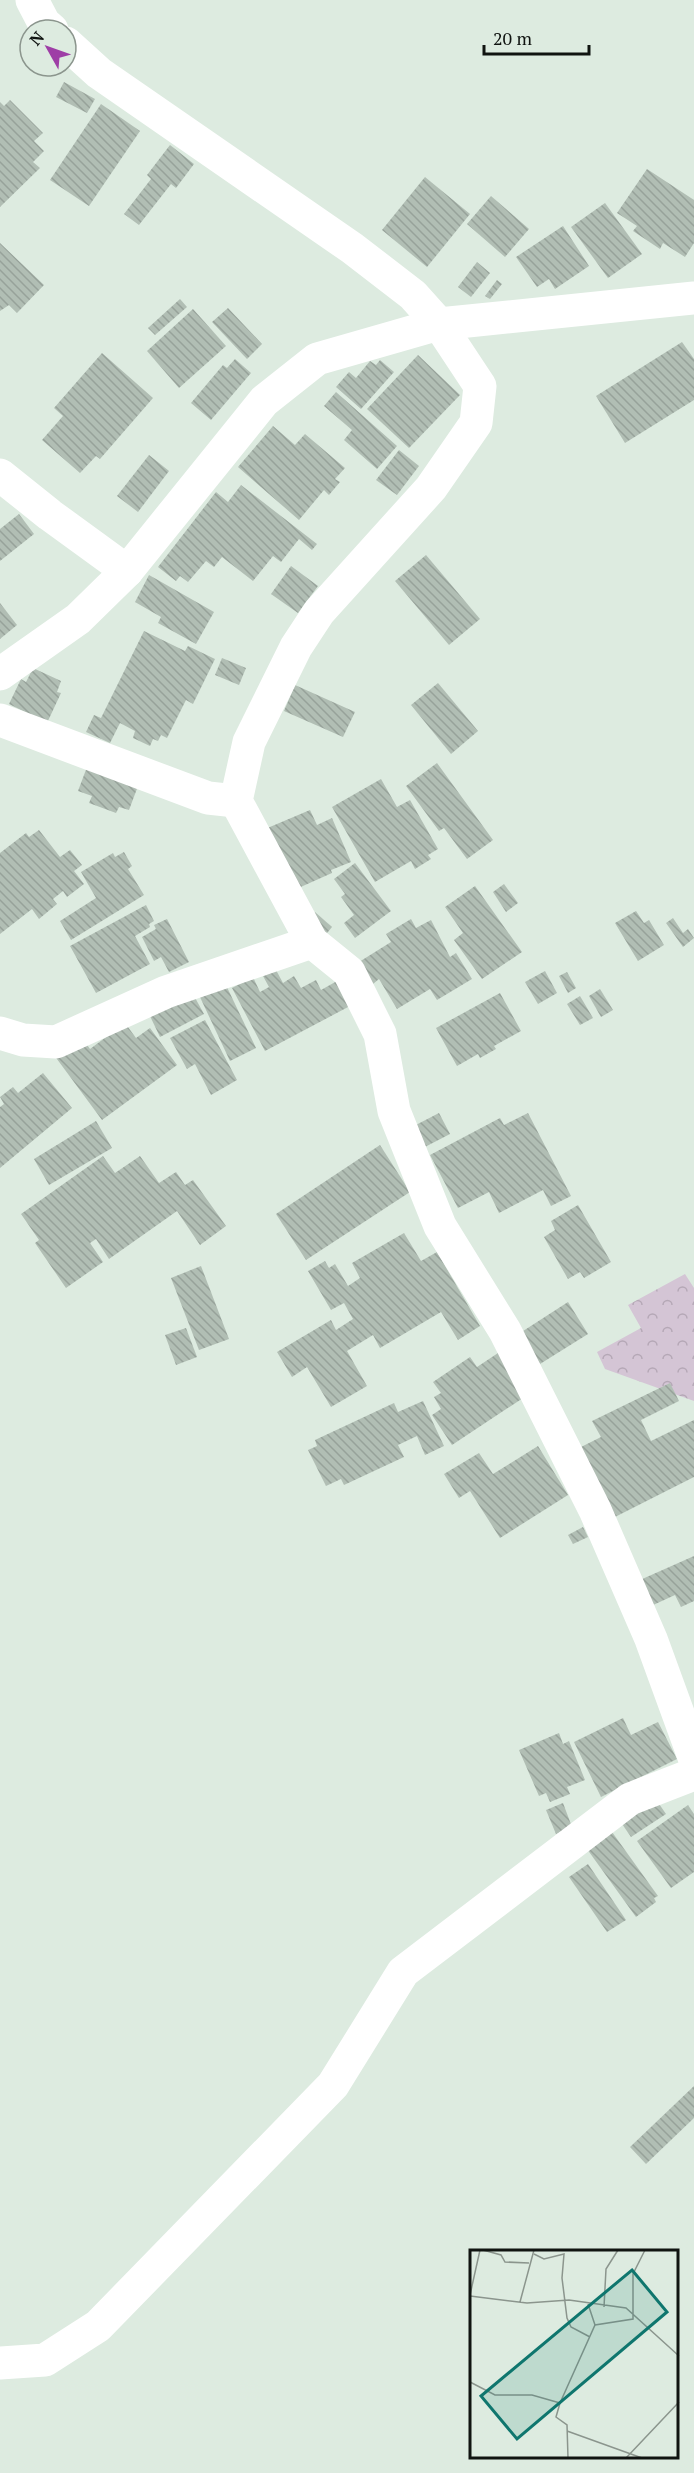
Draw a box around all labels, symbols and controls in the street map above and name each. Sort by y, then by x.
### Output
north arrow [18,18,78,78]
scale bar [484,18,589,56]
text: 20 m [493,26,533,50]
text: N [24,27,49,50]
inset map [470,2250,679,2458]

